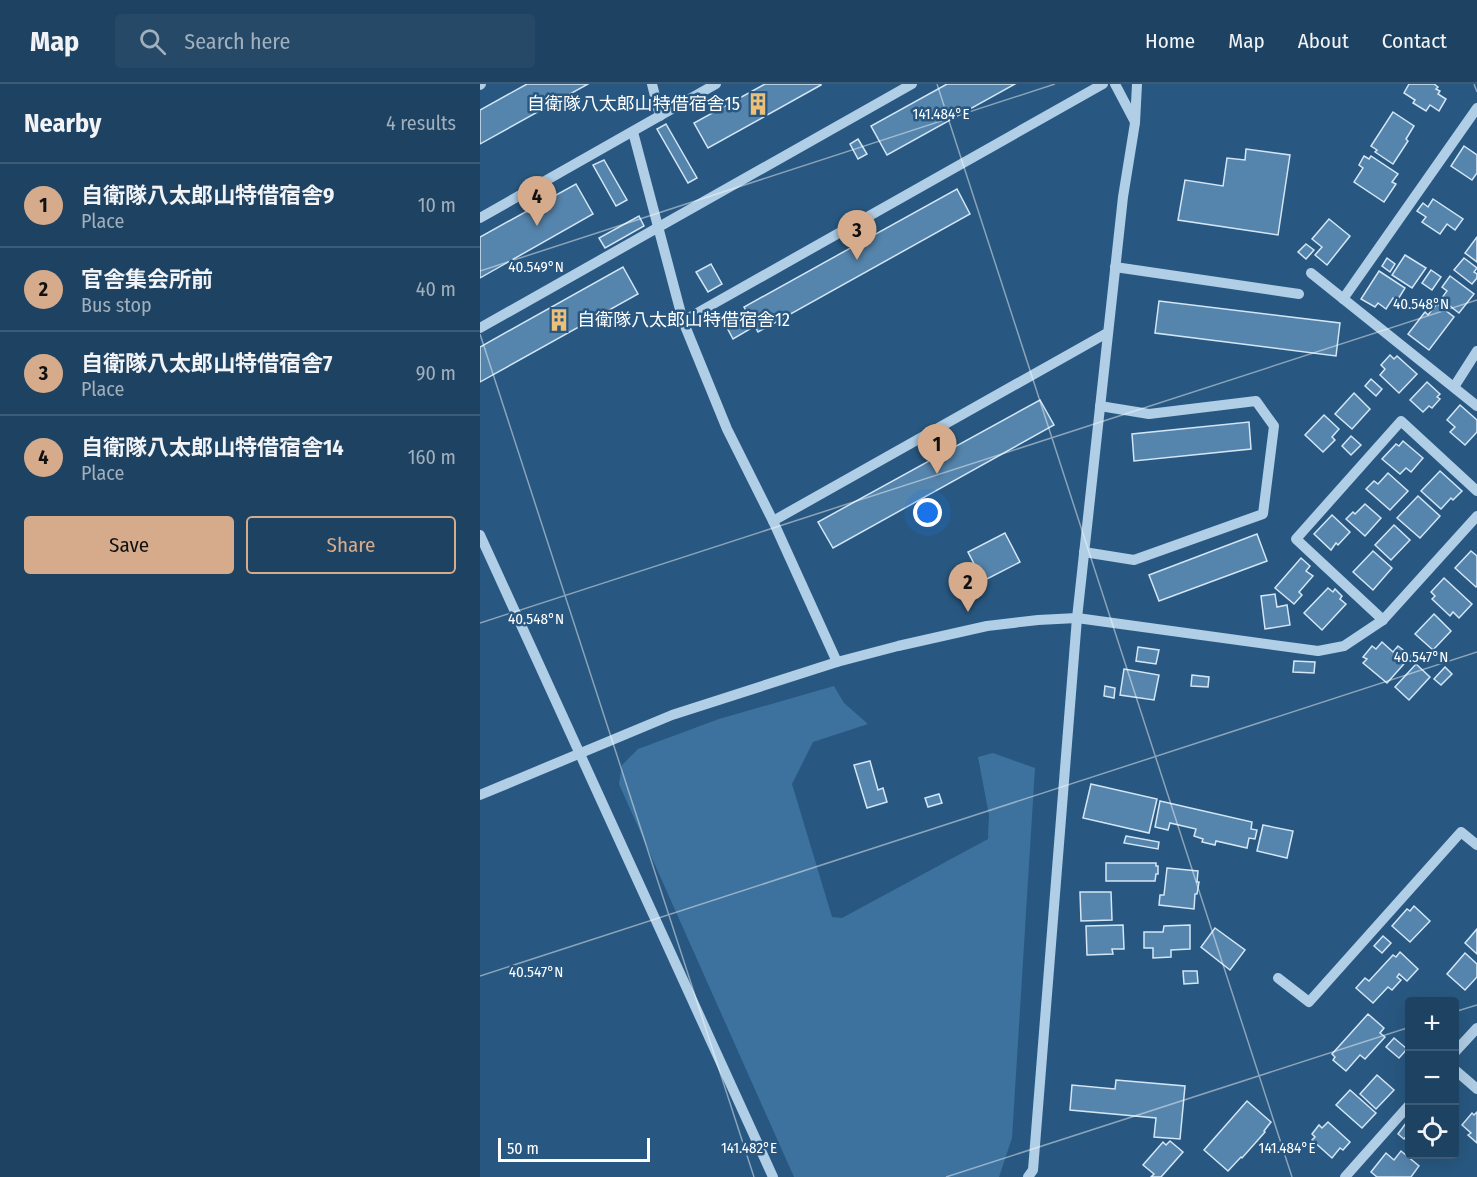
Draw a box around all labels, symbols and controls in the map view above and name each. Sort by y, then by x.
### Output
search box [115,14,535,68]
text: Map [30,25,79,58]
icon: search [136,25,169,58]
text: Search here [184,28,290,55]
text: Home [1145,28,1195,54]
text: Map [1228,28,1265,54]
text: About [1298,28,1349,54]
text: Contact [1382,28,1447,54]
building icon: 自衛隊八太郎山特借宿舎15 [745,91,771,117]
place label: 自衛隊八太郎山特借宿舎15 [527,93,740,115]
text: 141.484°E [913,105,969,123]
text: Nearby [24,108,101,139]
text: 4 results [386,111,456,135]
pin: 4 [518,176,556,226]
text: 自衛隊八太郎山特借宿舎9 [81,182,334,209]
text: 1 [39,193,48,217]
text: 10 m [418,193,456,217]
text: Place [81,209,124,233]
pin: 3 [838,210,877,260]
text: 40.549°N [508,258,564,276]
text: 官舎集会所前 [81,266,213,293]
text: 2 [39,277,48,301]
text: 40 m [416,277,456,301]
text: Bus stop [81,293,152,317]
text: 40.548°N [1393,295,1449,313]
building icon: 自衛隊八太郎山特借宿舎12 [546,307,572,333]
place label: 自衛隊八太郎山特借宿舎12 [577,309,790,331]
text: 自衛隊八太郎山特借宿舎7 [81,350,332,377]
text: 3 [39,361,48,385]
text: 90 m [416,361,456,385]
text: Place [81,377,124,401]
pin: 1 [918,424,956,474]
text: 自衛隊八太郎山特借宿舎14 [81,434,344,461]
text: 4 [38,445,49,469]
text: 160 m [408,445,456,469]
text: Place [81,461,124,485]
your location [913,498,942,527]
button: Save [24,516,234,574]
button: Share [246,516,456,574]
pin: 2 [948,562,988,612]
text: 40.548°N [508,610,564,628]
text: 40.547°N [1394,648,1448,666]
text: 40.547°N [509,963,563,981]
map controls [1405,997,1459,1159]
button: + [1405,997,1459,1051]
button: − [1405,1051,1459,1105]
button: locate [1405,1105,1459,1159]
scale bar [498,1135,650,1162]
text: 50 m [507,1139,539,1158]
text: 141.482°E [721,1139,777,1157]
text: 141.484°E [1259,1139,1315,1157]

